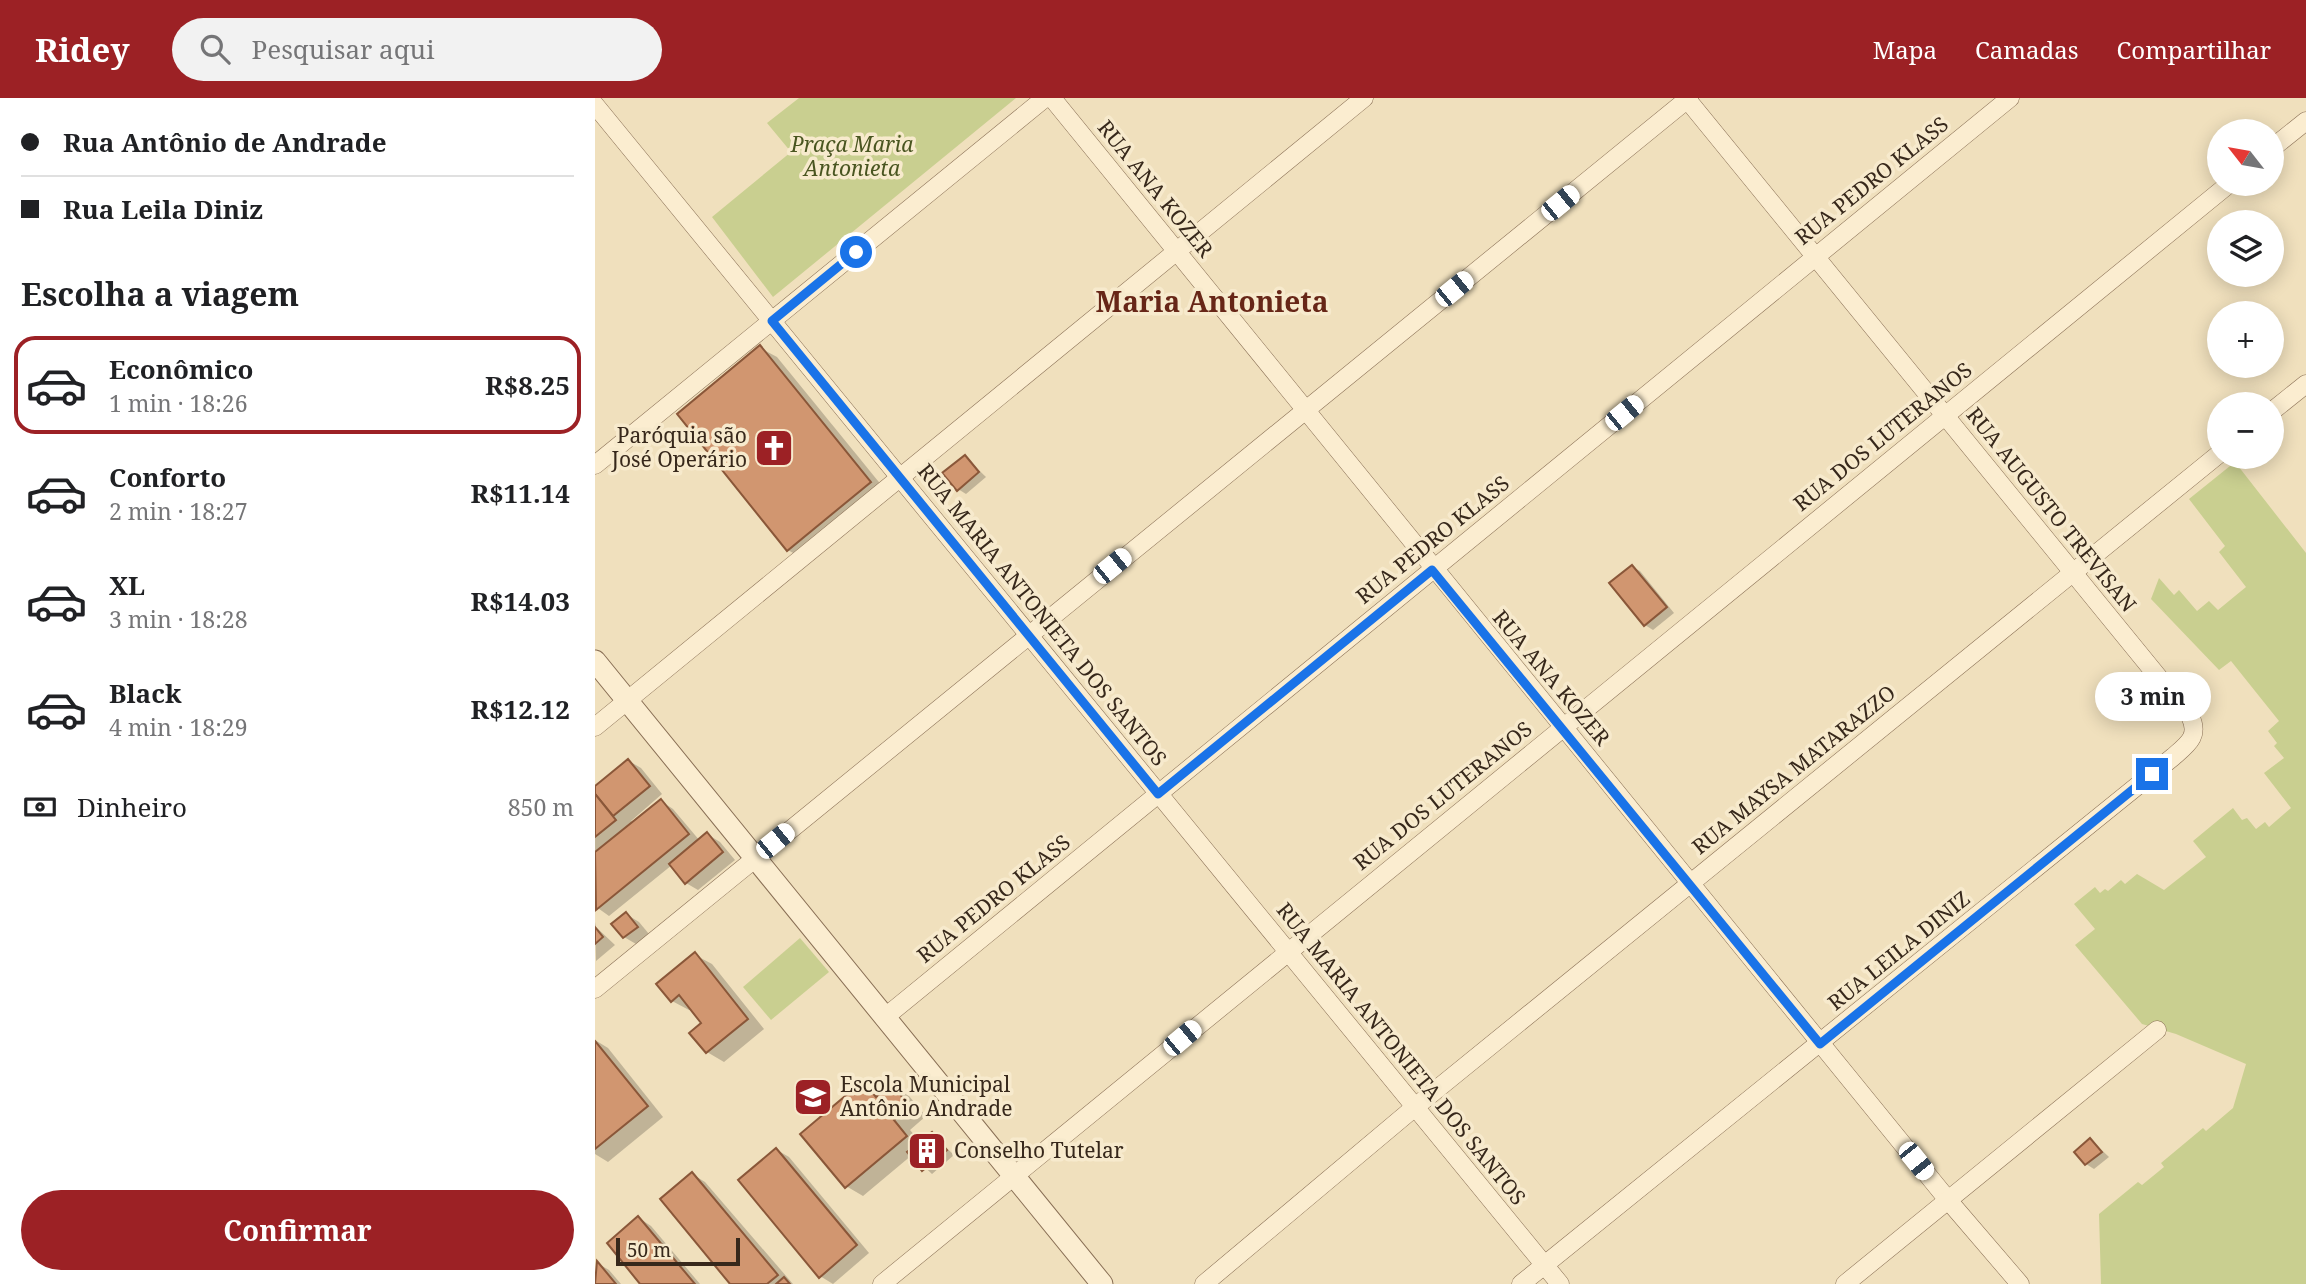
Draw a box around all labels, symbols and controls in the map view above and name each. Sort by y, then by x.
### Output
search box [172,18,662,81]
text: Ridey [35,27,130,72]
icon: search [196,30,234,68]
text: Pesquisar aqui [252,31,434,67]
text: Mapa [1873,33,1937,66]
text: Camadas [1975,33,2079,66]
text: Compartilhar [2117,33,2271,66]
street label: RUA PEDRO KLASS [1789,110,1954,251]
street label: RUA ANA KOZER [1092,114,1220,263]
north arrow [2207,119,2284,196]
map controls [2207,119,2284,469]
text: Rua Antônio de Andrade [63,124,387,160]
park label: Praça Maria Antonieta [790,130,914,182]
car [1538,182,1583,224]
text: Rua Leila Diniz [63,191,263,227]
button: layers [2207,210,2284,287]
route start [840,236,872,268]
car [1432,268,1477,310]
text: Escolha a viagem [21,272,299,315]
district label: Maria Antonieta [1095,282,1329,320]
button: + [2207,301,2284,378]
text: Econômico [109,351,253,387]
icon: car [25,354,88,417]
street label: RUA DOS LUTERANOS [1787,356,1977,517]
text: R$8.25 [485,367,570,403]
text: 1 min · 18:26 [109,387,247,419]
car [1602,392,1647,434]
button: − [2207,392,2284,469]
street label: RUA AUGUSTO TREVISAN [1961,401,2143,617]
place label: Paróquia são José Operário [610,421,747,473]
church icon: Paróquia são José Operário [753,427,795,469]
street label: RUA MARIA ANTONIETA DOS SANTOS [912,457,1174,771]
text: Conforto [109,459,226,495]
icon: car [25,462,88,525]
street label: RUA PEDRO KLASS [1350,469,1515,610]
text: R$11.14 [470,475,570,511]
text: 2 min · 18:27 [109,495,247,527]
car [1090,545,1135,587]
text: XL [109,567,145,603]
icon: car [25,570,88,633]
text: R$14.03 [470,583,570,619]
text: 3 min · 18:28 [109,603,247,635]
street label: RUA ANA KOZER [1487,604,1617,751]
callout: 3 min [2094,672,2210,722]
text: Black [109,675,182,711]
icon: car [25,678,88,741]
street label: RUA MAYSA MATARAZZO [1686,678,1901,860]
text: 3 min [2120,680,2186,712]
text: R$12.12 [470,691,570,727]
text: 4 min · 18:29 [109,711,247,743]
street label: RUA DOS LUTERANOS [1347,715,1537,876]
route end [2136,758,2168,790]
icon: cash [21,788,59,826]
text: Dinheiro [77,789,187,825]
text: 850 m [508,791,574,823]
car [753,820,798,862]
street label: RUA PEDRO KLASS [911,828,1076,969]
street label: RUA LEILA DINIZ [1822,884,1975,1016]
street label: RUA MARIA ANTONIETA DOS SANTOS [1271,896,1533,1210]
car [1160,1016,1205,1060]
place label: Escola Municipal Antônio Andrade [840,1070,1012,1122]
school or university icon: Escola Municipal Antônio Andrade [792,1076,834,1118]
building icon: Conselho Tutelar [906,1130,948,1172]
place label: Conselho Tutelar [954,1136,1124,1164]
car [1895,1138,1938,1184]
button: Confirmar [21,1190,574,1270]
scale bar [616,1235,740,1267]
text: 50 m [627,1237,671,1263]

